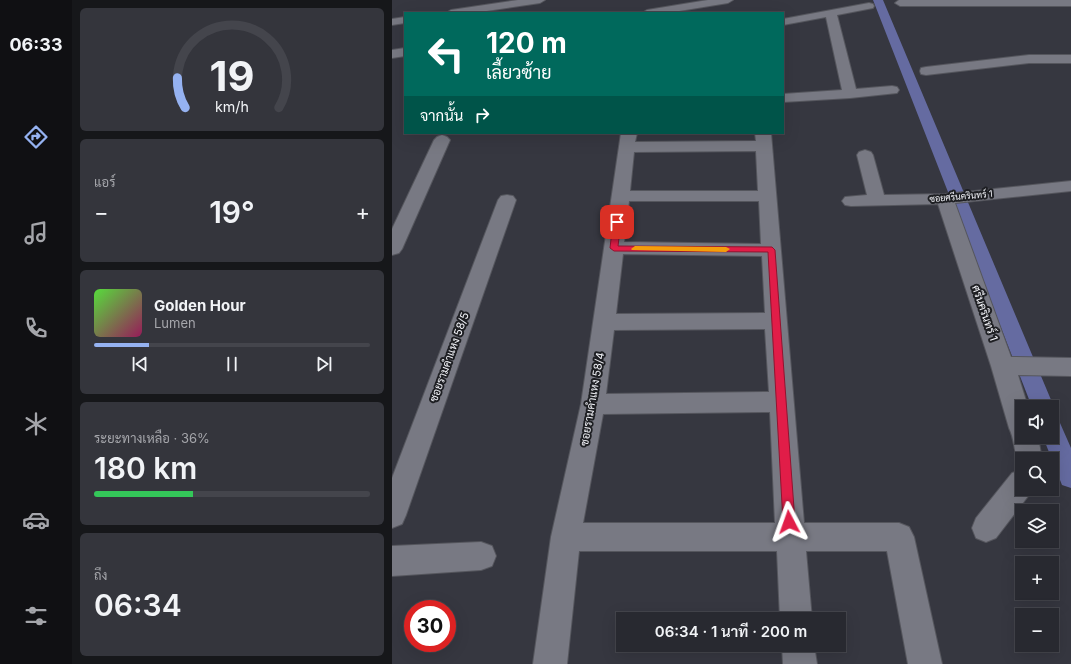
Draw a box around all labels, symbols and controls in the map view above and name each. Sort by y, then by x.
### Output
text: 120 m [486,26,567,60]
icon: left [420,28,472,80]
text: 06:33 [9,34,63,55]
text: 19 [210,50,254,100]
text: เลี้ยวซ้าย [486,62,552,83]
text: km/h [215,97,249,114]
icon: right [471,104,493,126]
text: จากนั้น [420,106,463,125]
icon: directions [22,123,50,151]
text: แอร์ [94,174,115,190]
street label: ซอยศรีนครินทร์ 1 [929,188,993,204]
text: 19° [209,194,255,230]
text: − [94,199,109,225]
text: + [355,199,370,225]
pin [600,205,634,239]
icon: arrive [606,211,628,233]
icon: music [22,219,50,247]
street label: ศรีนครินทร์ 1 [969,283,1002,343]
text: Golden Hour [154,296,246,315]
street label: ซอยรามคำแหง 58/5 [426,310,472,404]
icon: phone [22,314,50,342]
text: Lumen [154,315,196,331]
street label: ซอยรามคำแหง 58/4 [577,351,607,447]
icon: previous [129,353,151,375]
icon: pause [221,353,243,375]
icon: next [313,353,335,375]
map controls [1015,400,1059,652]
button: sound [1015,400,1059,444]
icon: climate [22,410,50,438]
text: ระยะทางเหลือ · 36% [94,430,210,446]
text: 180 km [94,450,197,486]
button: search [1015,452,1059,496]
position arrow [768,501,810,543]
button: layers [1015,504,1059,548]
icon: car [22,506,50,534]
button: + [1015,556,1059,600]
text: ถึง [94,567,107,583]
text: 06:34 [94,587,182,623]
speed limit sign: 30 [404,600,456,652]
icon: filters [22,602,50,630]
button: − [1015,608,1059,652]
text: 06:34 · 1 นาที · 200 m [655,622,807,641]

